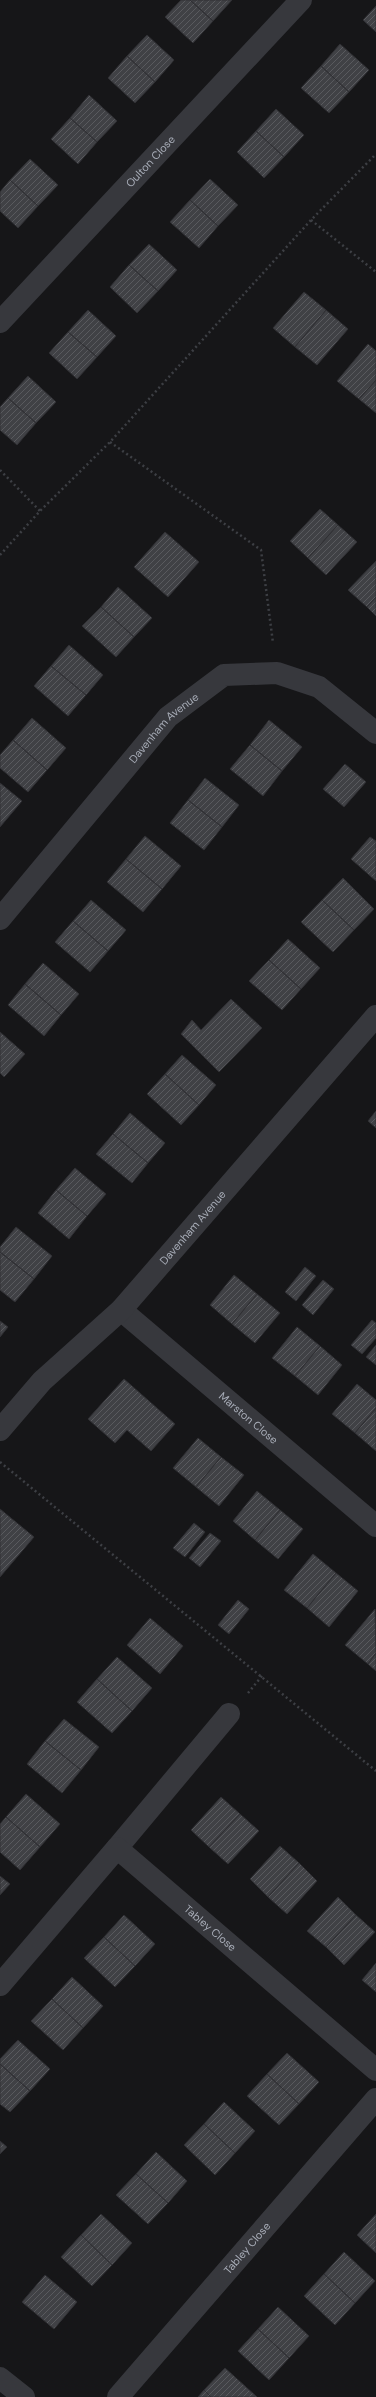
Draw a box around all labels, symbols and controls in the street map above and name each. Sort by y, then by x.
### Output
street label: Oulton Close [123,132,178,190]
street label: Davenham Avenue [126,690,201,766]
street label: Davenham Avenue [157,1187,229,1268]
street label: Marston Close [216,1389,281,1447]
street label: Tabley Close [181,1902,239,1954]
street label: Tabley Close [221,2219,273,2277]

